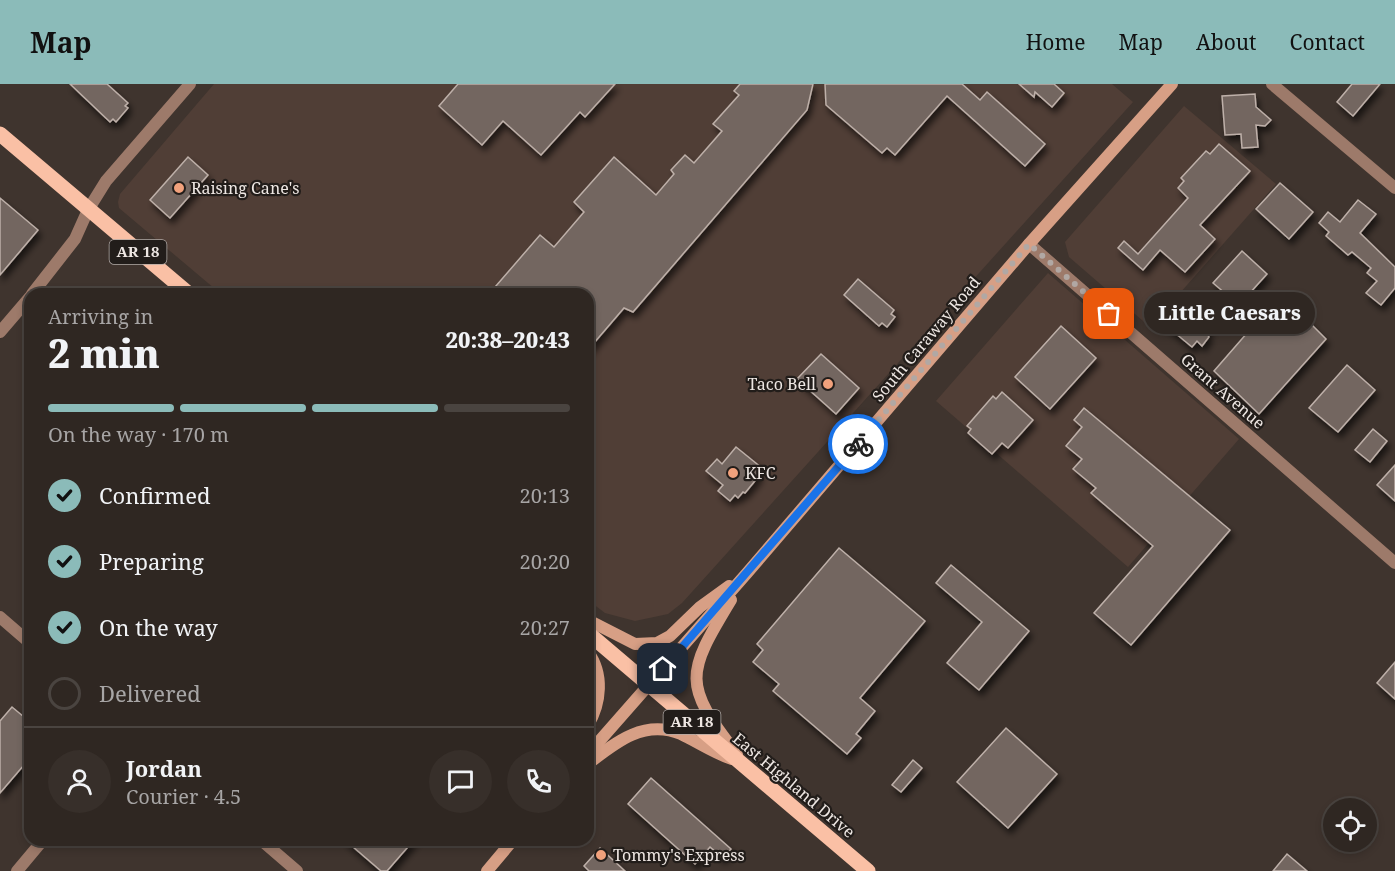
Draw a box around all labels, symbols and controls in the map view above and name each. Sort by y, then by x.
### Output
text: Map [30,23,92,61]
text: Home [1026,28,1086,56]
text: Map [1119,28,1163,56]
text: About [1196,28,1257,56]
text: Contact [1290,28,1365,56]
place label: Raising Cane's [191,177,300,199]
marker: Raising Cane's [172,181,186,195]
road number: AR 18 [110,240,166,264]
street label: South Caraway Road [867,272,985,406]
pin [1083,288,1134,339]
callout: Little Caesars [1145,293,1316,335]
icon: bag [1092,297,1125,330]
text: Little Caesars [1158,299,1301,326]
text: Arriving in [48,303,153,330]
text: 20:38–20:43 [446,324,570,354]
text: 2 min [48,326,160,379]
street label: Grant Avenue [1176,348,1270,434]
place label: Taco Bell [747,373,816,395]
marker: Taco Bell [821,377,835,391]
courier [828,414,888,474]
text: On the way · 170 m [48,421,229,448]
icon: bike [842,428,875,461]
place label: KFC [745,462,776,484]
marker: KFC [726,466,740,480]
icon: check [48,479,81,512]
text: Confirmed [99,480,210,510]
text: 20:13 [520,482,570,509]
icon: check [48,545,81,578]
text: Preparing [99,546,204,576]
text: 20:20 [520,548,570,575]
icon: check [48,611,81,644]
text: On the way [99,612,218,642]
text: 20:27 [520,614,570,641]
pin [637,643,688,694]
icon: home [646,652,679,685]
text: Delivered [99,678,201,708]
road number: AR 18 [664,710,720,734]
street label: East Highland Drive [728,727,860,843]
button: person [48,750,111,813]
button: chat [429,750,492,813]
button: phone [507,750,570,813]
text: Jordan [126,753,202,783]
text: Courier · 4.5 [126,783,241,810]
map controls [1323,798,1377,852]
button: locate [1323,798,1377,852]
place label: Tommy's Express [613,844,745,866]
marker: Tommy's Express [594,848,608,862]

